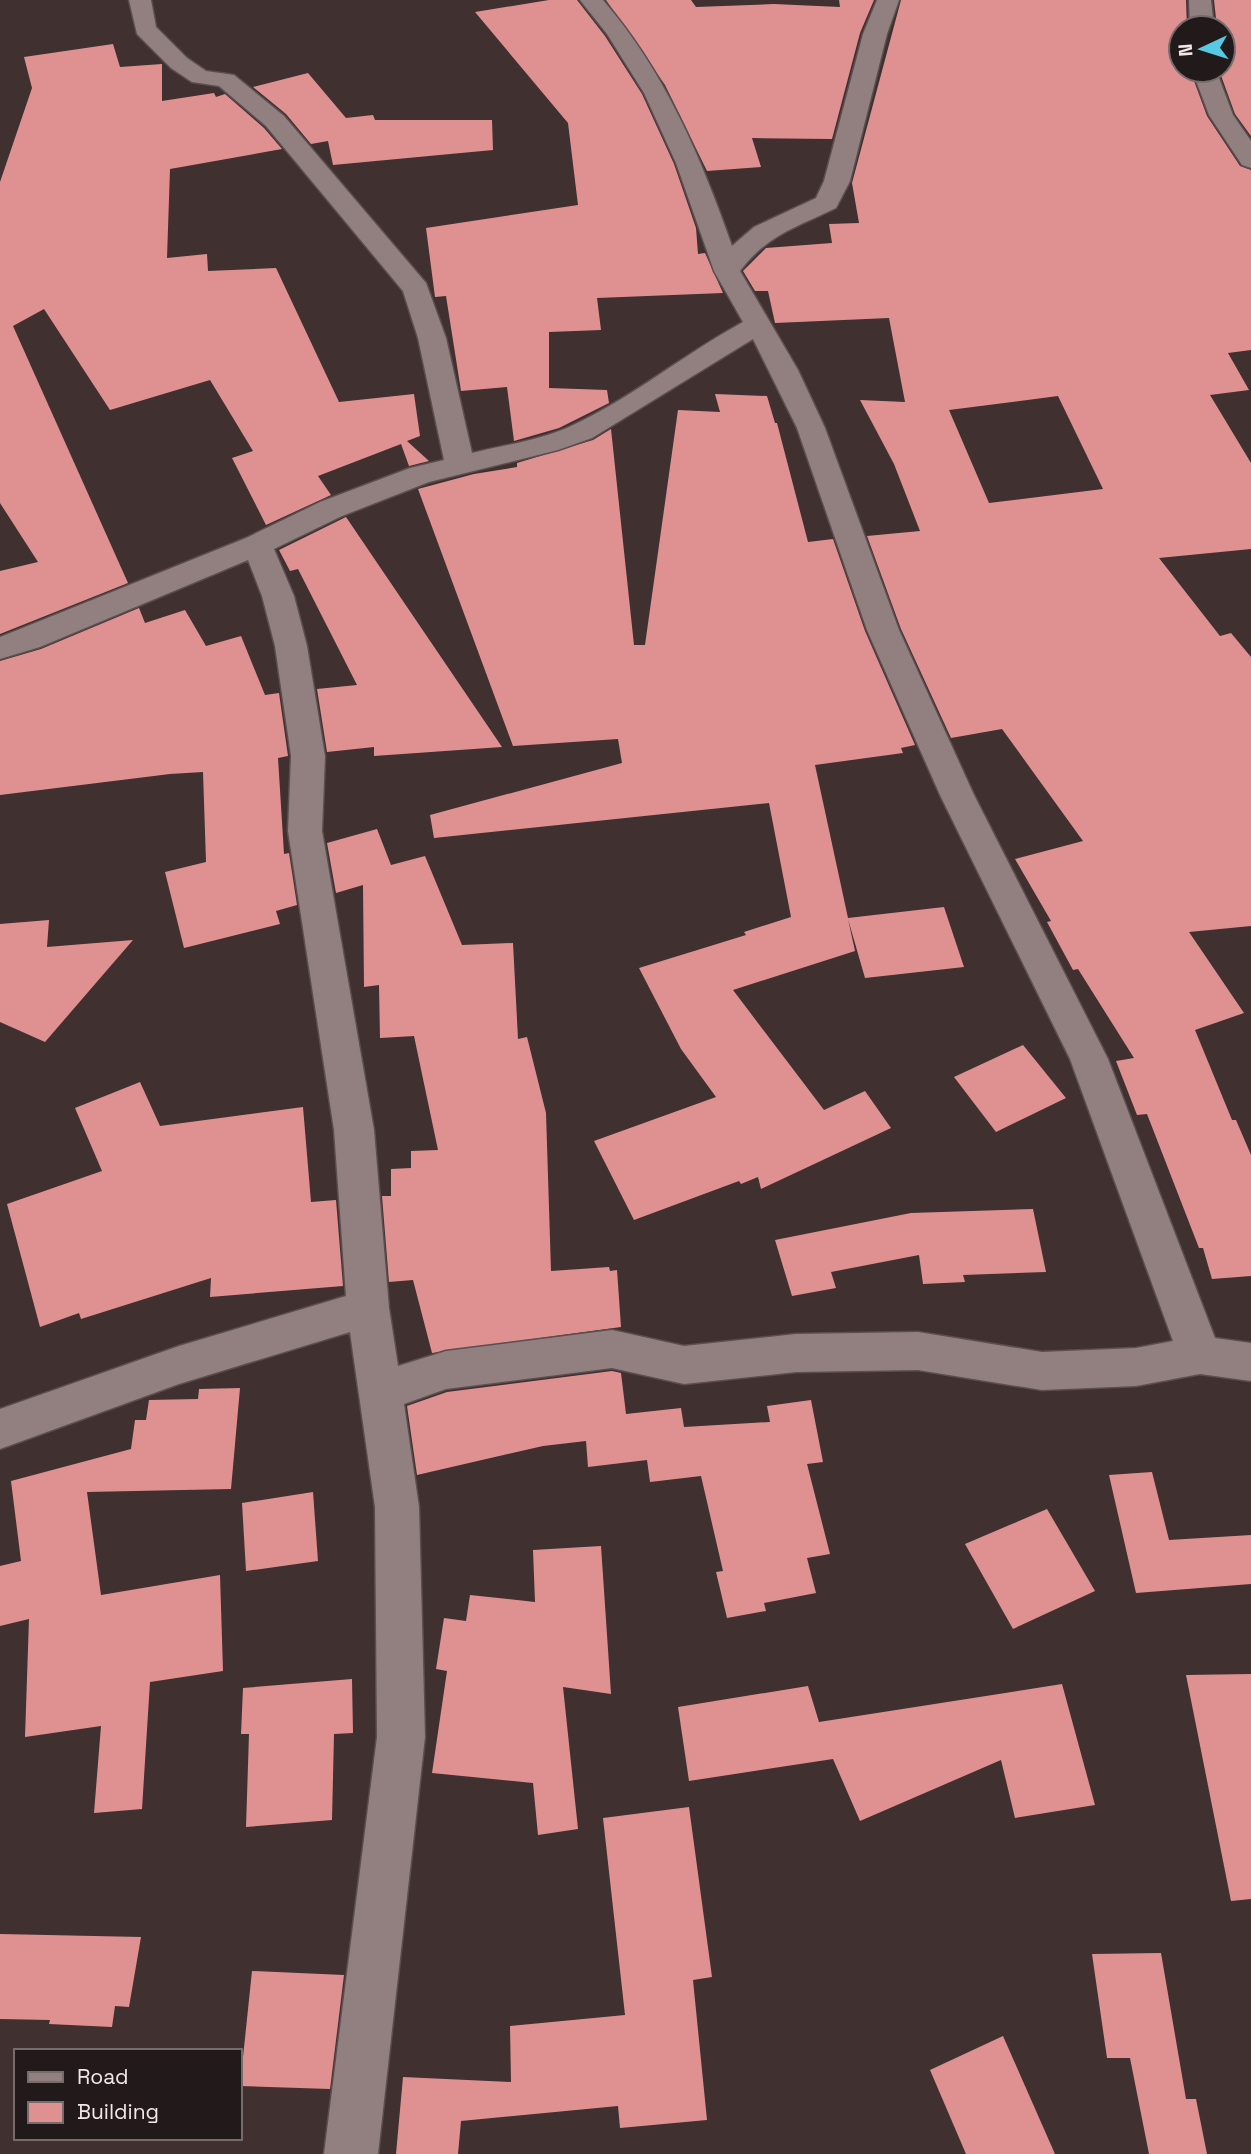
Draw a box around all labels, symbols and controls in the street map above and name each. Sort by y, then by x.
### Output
north arrow [1167,14,1237,84]
text: N [1173,43,1198,57]
legend [14,2049,242,2140]
text: Road [77,2063,129,2090]
text: Building [77,2098,159,2125]

